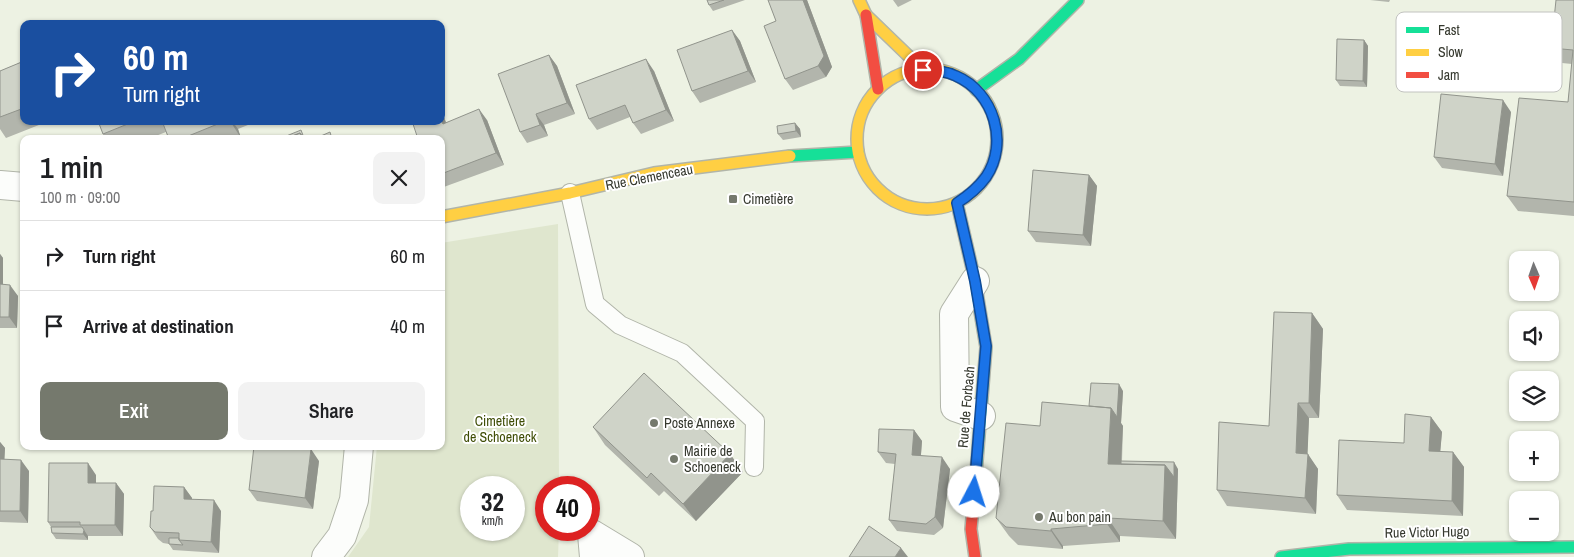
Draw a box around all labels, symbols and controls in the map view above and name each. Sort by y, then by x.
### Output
legend [1396,12,1562,92]
text: Fast [1438,21,1460,39]
text: 60 m [123,34,188,81]
icon: right [40,40,105,105]
text: Slow [1438,43,1464,61]
pin [902,49,944,91]
icon: arrive [909,56,937,84]
text: Jam [1438,66,1460,84]
text: Turn right [123,79,200,109]
text: 1 min [40,147,103,187]
button: close [373,152,425,204]
street label: Rue Clemenceau [604,160,694,194]
text: 100 m · 09:00 [40,186,120,208]
place label: Cimetière [743,190,793,208]
marker: Cimetière [727,193,739,205]
icon: right [40,242,68,270]
text: Turn right [83,243,155,269]
text: 60 m [390,243,425,269]
north arrow [1509,251,1559,301]
map controls [1509,251,1559,541]
button: sound [1509,311,1559,361]
icon: arrive [40,312,68,340]
text: Arrive at destination [83,313,234,339]
text: 40 m [390,313,425,339]
street label: Rue de Forbach [953,365,979,449]
button: layers [1509,371,1559,421]
button: Exit [40,382,228,440]
button: Share [238,382,425,440]
park label: Cimetière de Schoeneck [464,412,537,446]
place label: Poste Annexe [664,414,735,432]
marker: Poste Annexe [648,417,660,429]
button: + [1509,431,1559,481]
place label: Mairie de Schoeneck [684,442,741,476]
marker: Mairie de Schoeneck [668,453,680,465]
position arrow [947,465,999,517]
speed limit sign: 40 [535,476,600,541]
text: 32 [481,485,504,519]
button: − [1509,491,1559,541]
place label: Au bon pain [1048,508,1111,526]
marker: Au bon pain [1033,511,1045,523]
text: km/h [482,513,503,529]
street label: Rue Victor Hugo [1385,522,1469,542]

